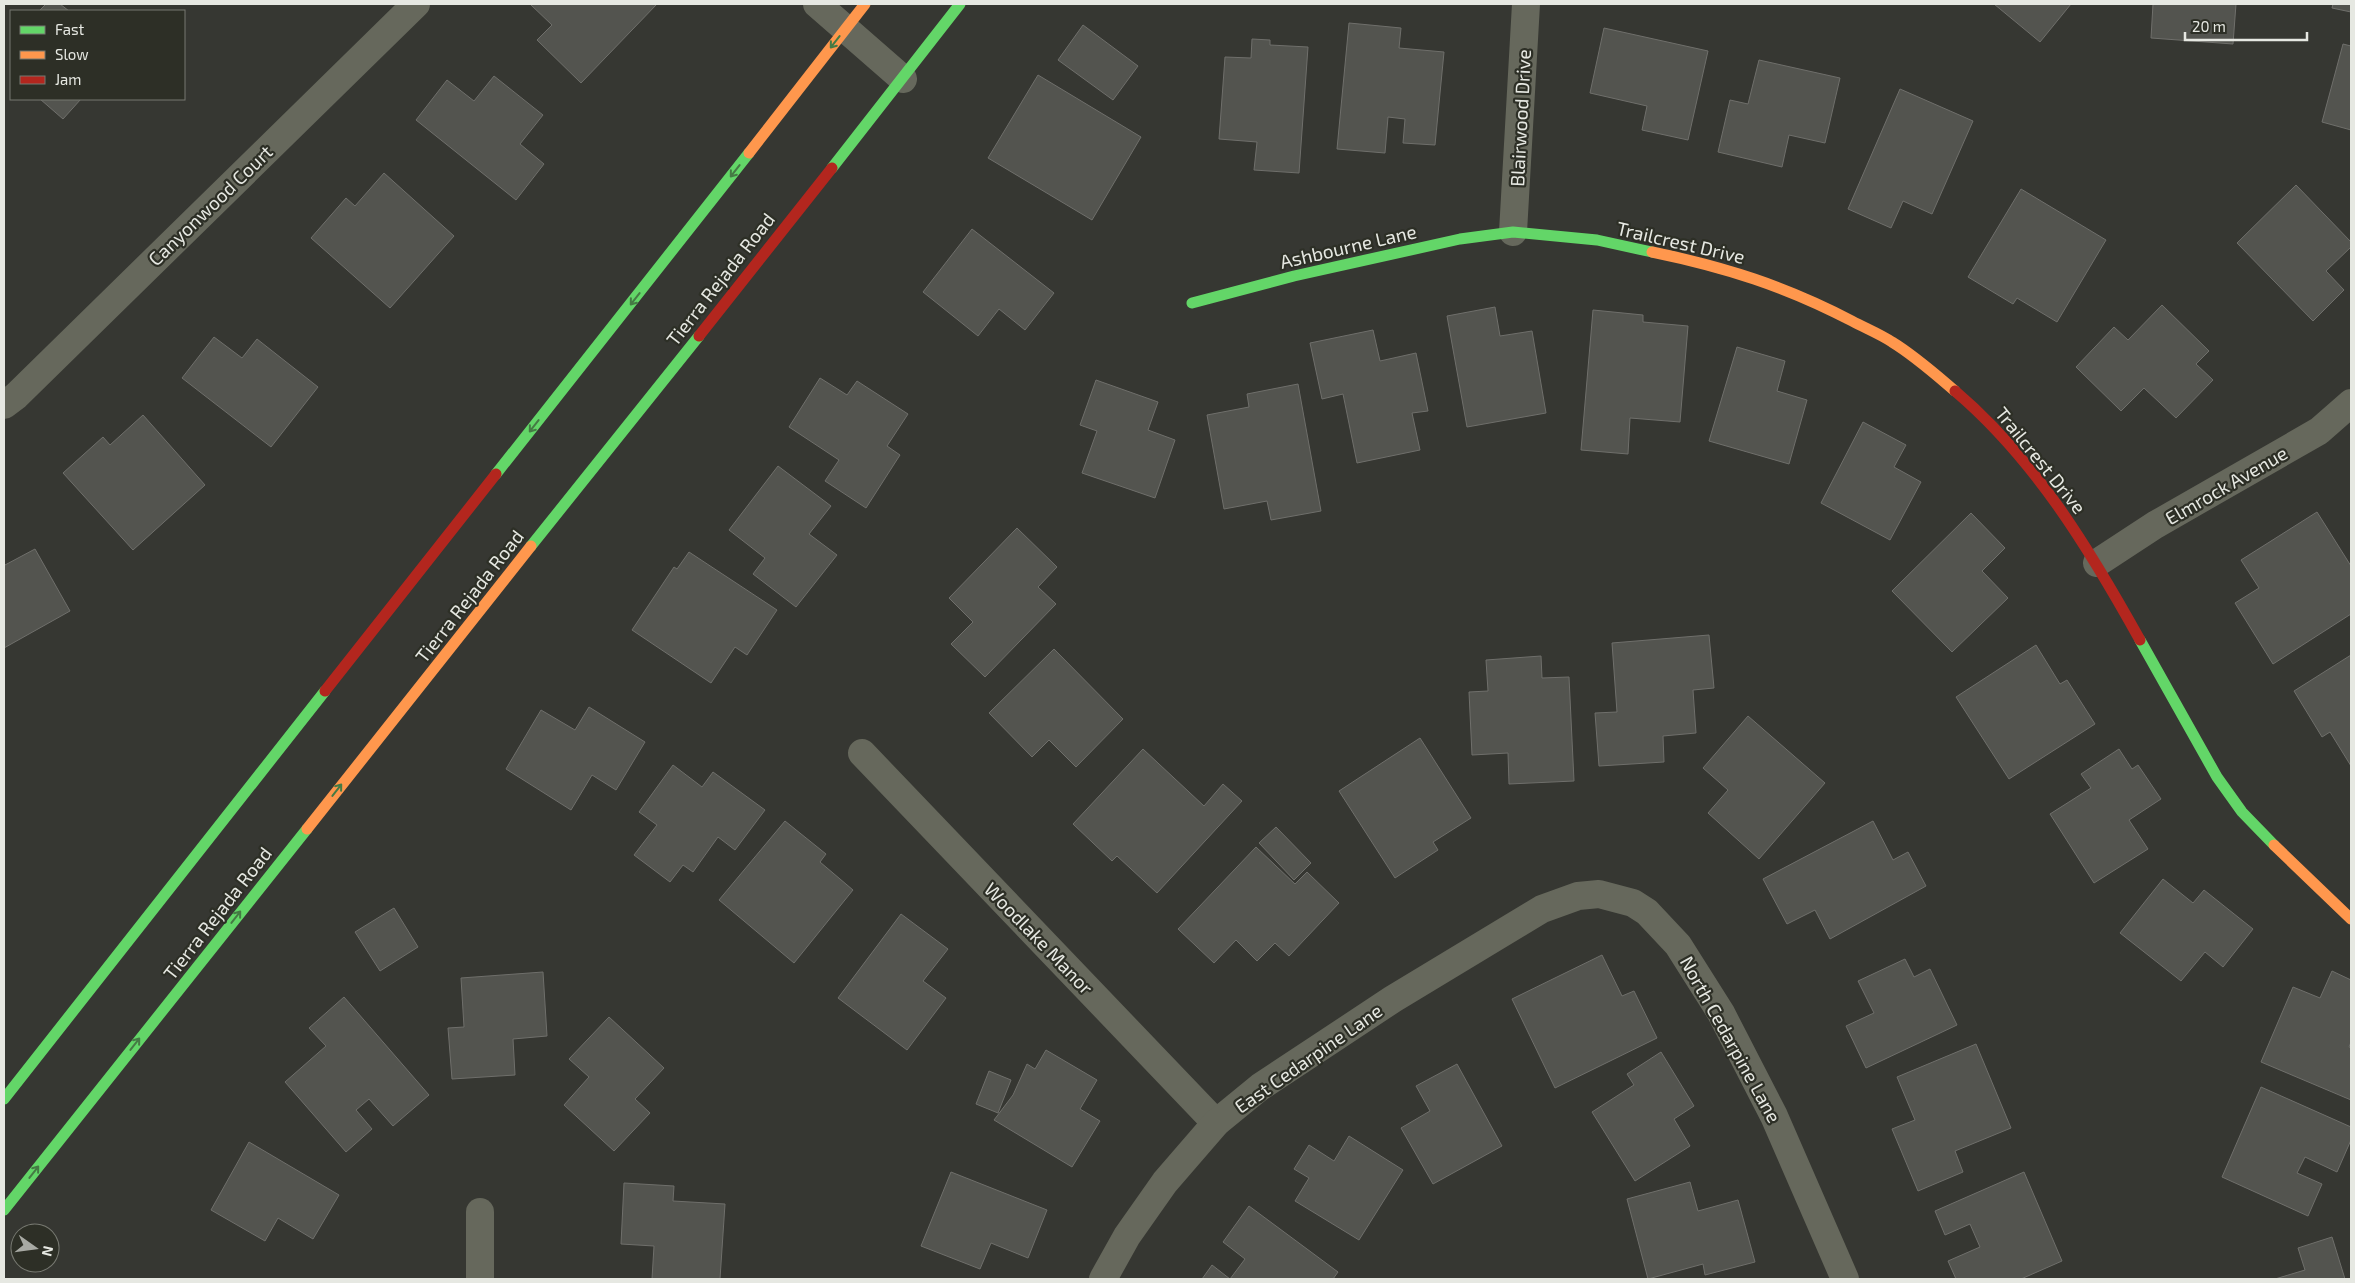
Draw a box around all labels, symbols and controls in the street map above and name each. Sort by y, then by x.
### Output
legend [10,10,185,100]
scale bar [2185,10,2308,42]
text: 20 m [2192,17,2226,35]
text: Fast [55,20,85,38]
one-way arrow [829,35,840,48]
text: Slow [55,45,89,63]
street label: Blairwood Drive [1505,49,1535,187]
text: Jam [55,70,81,88]
street label: Canyonwood Court [143,140,277,270]
one-way arrow [730,164,741,177]
street label: Tierra Rejada Road [661,208,779,350]
street label: Trailcrest Drive [1615,216,1747,268]
street label: Ashbourne Lane [1277,219,1419,273]
one-way arrow [629,292,640,305]
street label: Trailcrest Drive [1991,402,2091,518]
one-way arrow [529,419,540,432]
street label: Elmrock Avenue [2161,441,2291,529]
street label: Tierra Rejada Road [410,525,528,667]
one-way arrow [332,784,343,797]
street label: Tierra Rejada Road [158,842,276,984]
street label: Woodlake Manor [980,877,1098,999]
one-way arrow [231,911,242,924]
street label: North Cedarpine Lane [1676,952,1786,1126]
street label: East Cedarpine Lane [1230,998,1386,1118]
one-way arrow [130,1038,141,1051]
one-way arrow [29,1165,40,1178]
north arrow [10,1223,60,1273]
text: N [39,1244,58,1258]

